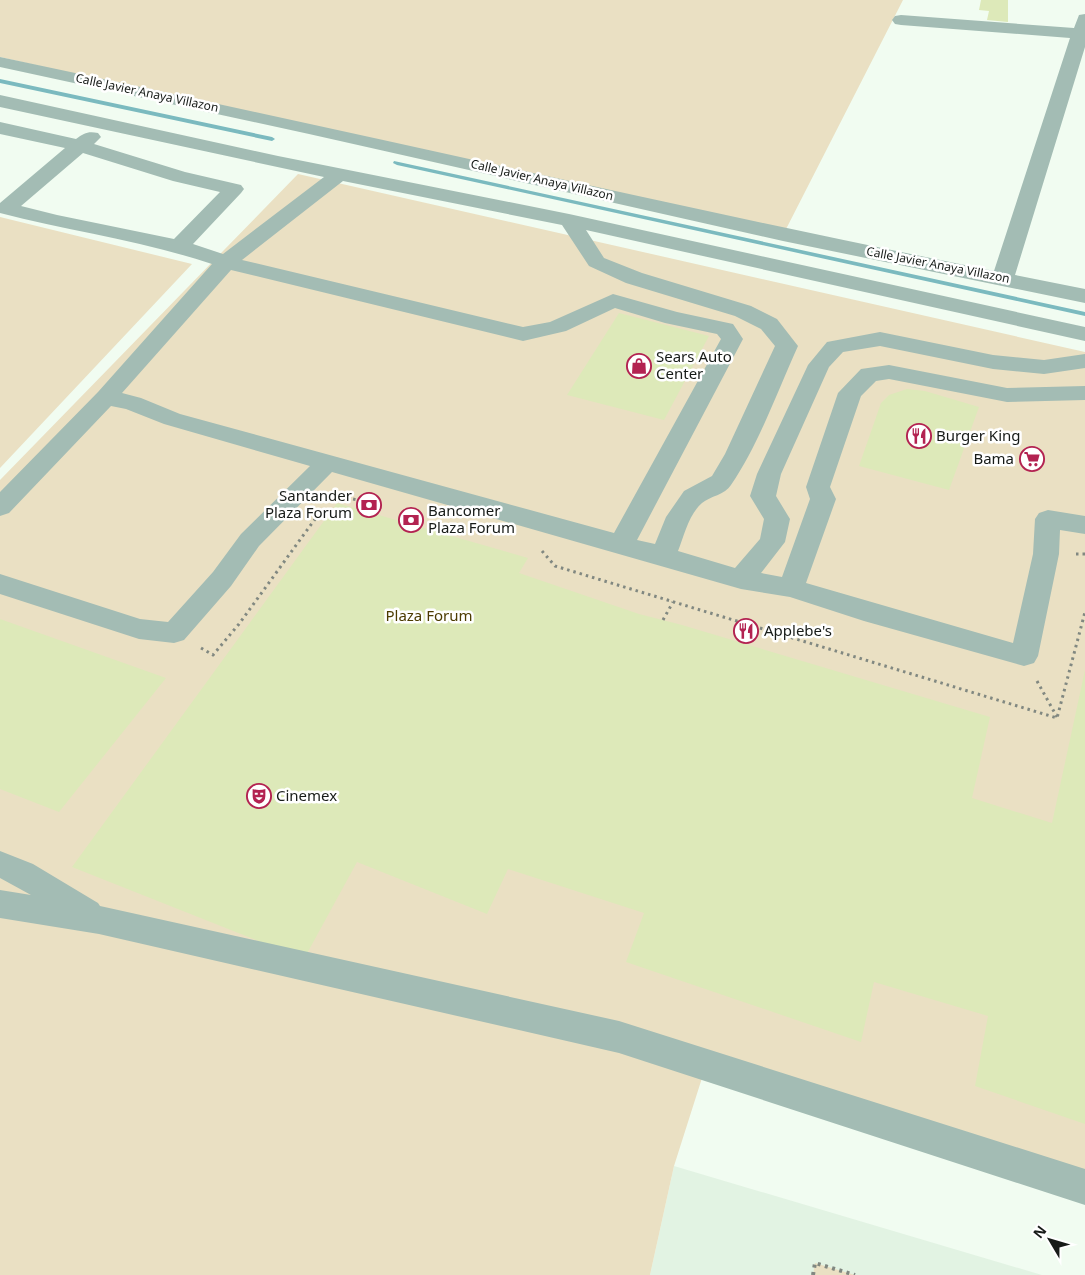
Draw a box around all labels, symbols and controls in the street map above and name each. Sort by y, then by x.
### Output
street label: Calle Javier Anaya Villazon [74,69,220,116]
street label: Calle Javier Anaya Villazon [469,155,615,204]
street label: Calle Javier Anaya Villazon [865,242,1011,287]
place label: Sears Auto Center [656,346,732,383]
shop icon: Sears Auto Center [626,353,652,379]
restaurant icon: Burger King [906,423,932,449]
place label: Burger King [936,425,1021,445]
supermarket icon: Bama [1019,446,1045,472]
place label: Bama [973,448,1014,468]
place label: Santander Plaza Forum [265,485,352,522]
bank icon: Santander Plaza Forum [356,492,382,518]
place label: Bancomer Plaza Forum [428,500,515,537]
bank icon: Bancomer Plaza Forum [398,507,424,533]
park label: Plaza Forum [385,605,473,625]
restaurant icon: Applebe's [733,618,759,644]
place label: Applebe's [764,620,832,640]
theatre icon: Cinemex [246,783,272,809]
place label: Cinemex [276,785,337,805]
north arrow [1025,1215,1075,1265]
text: N [1028,1221,1050,1242]

